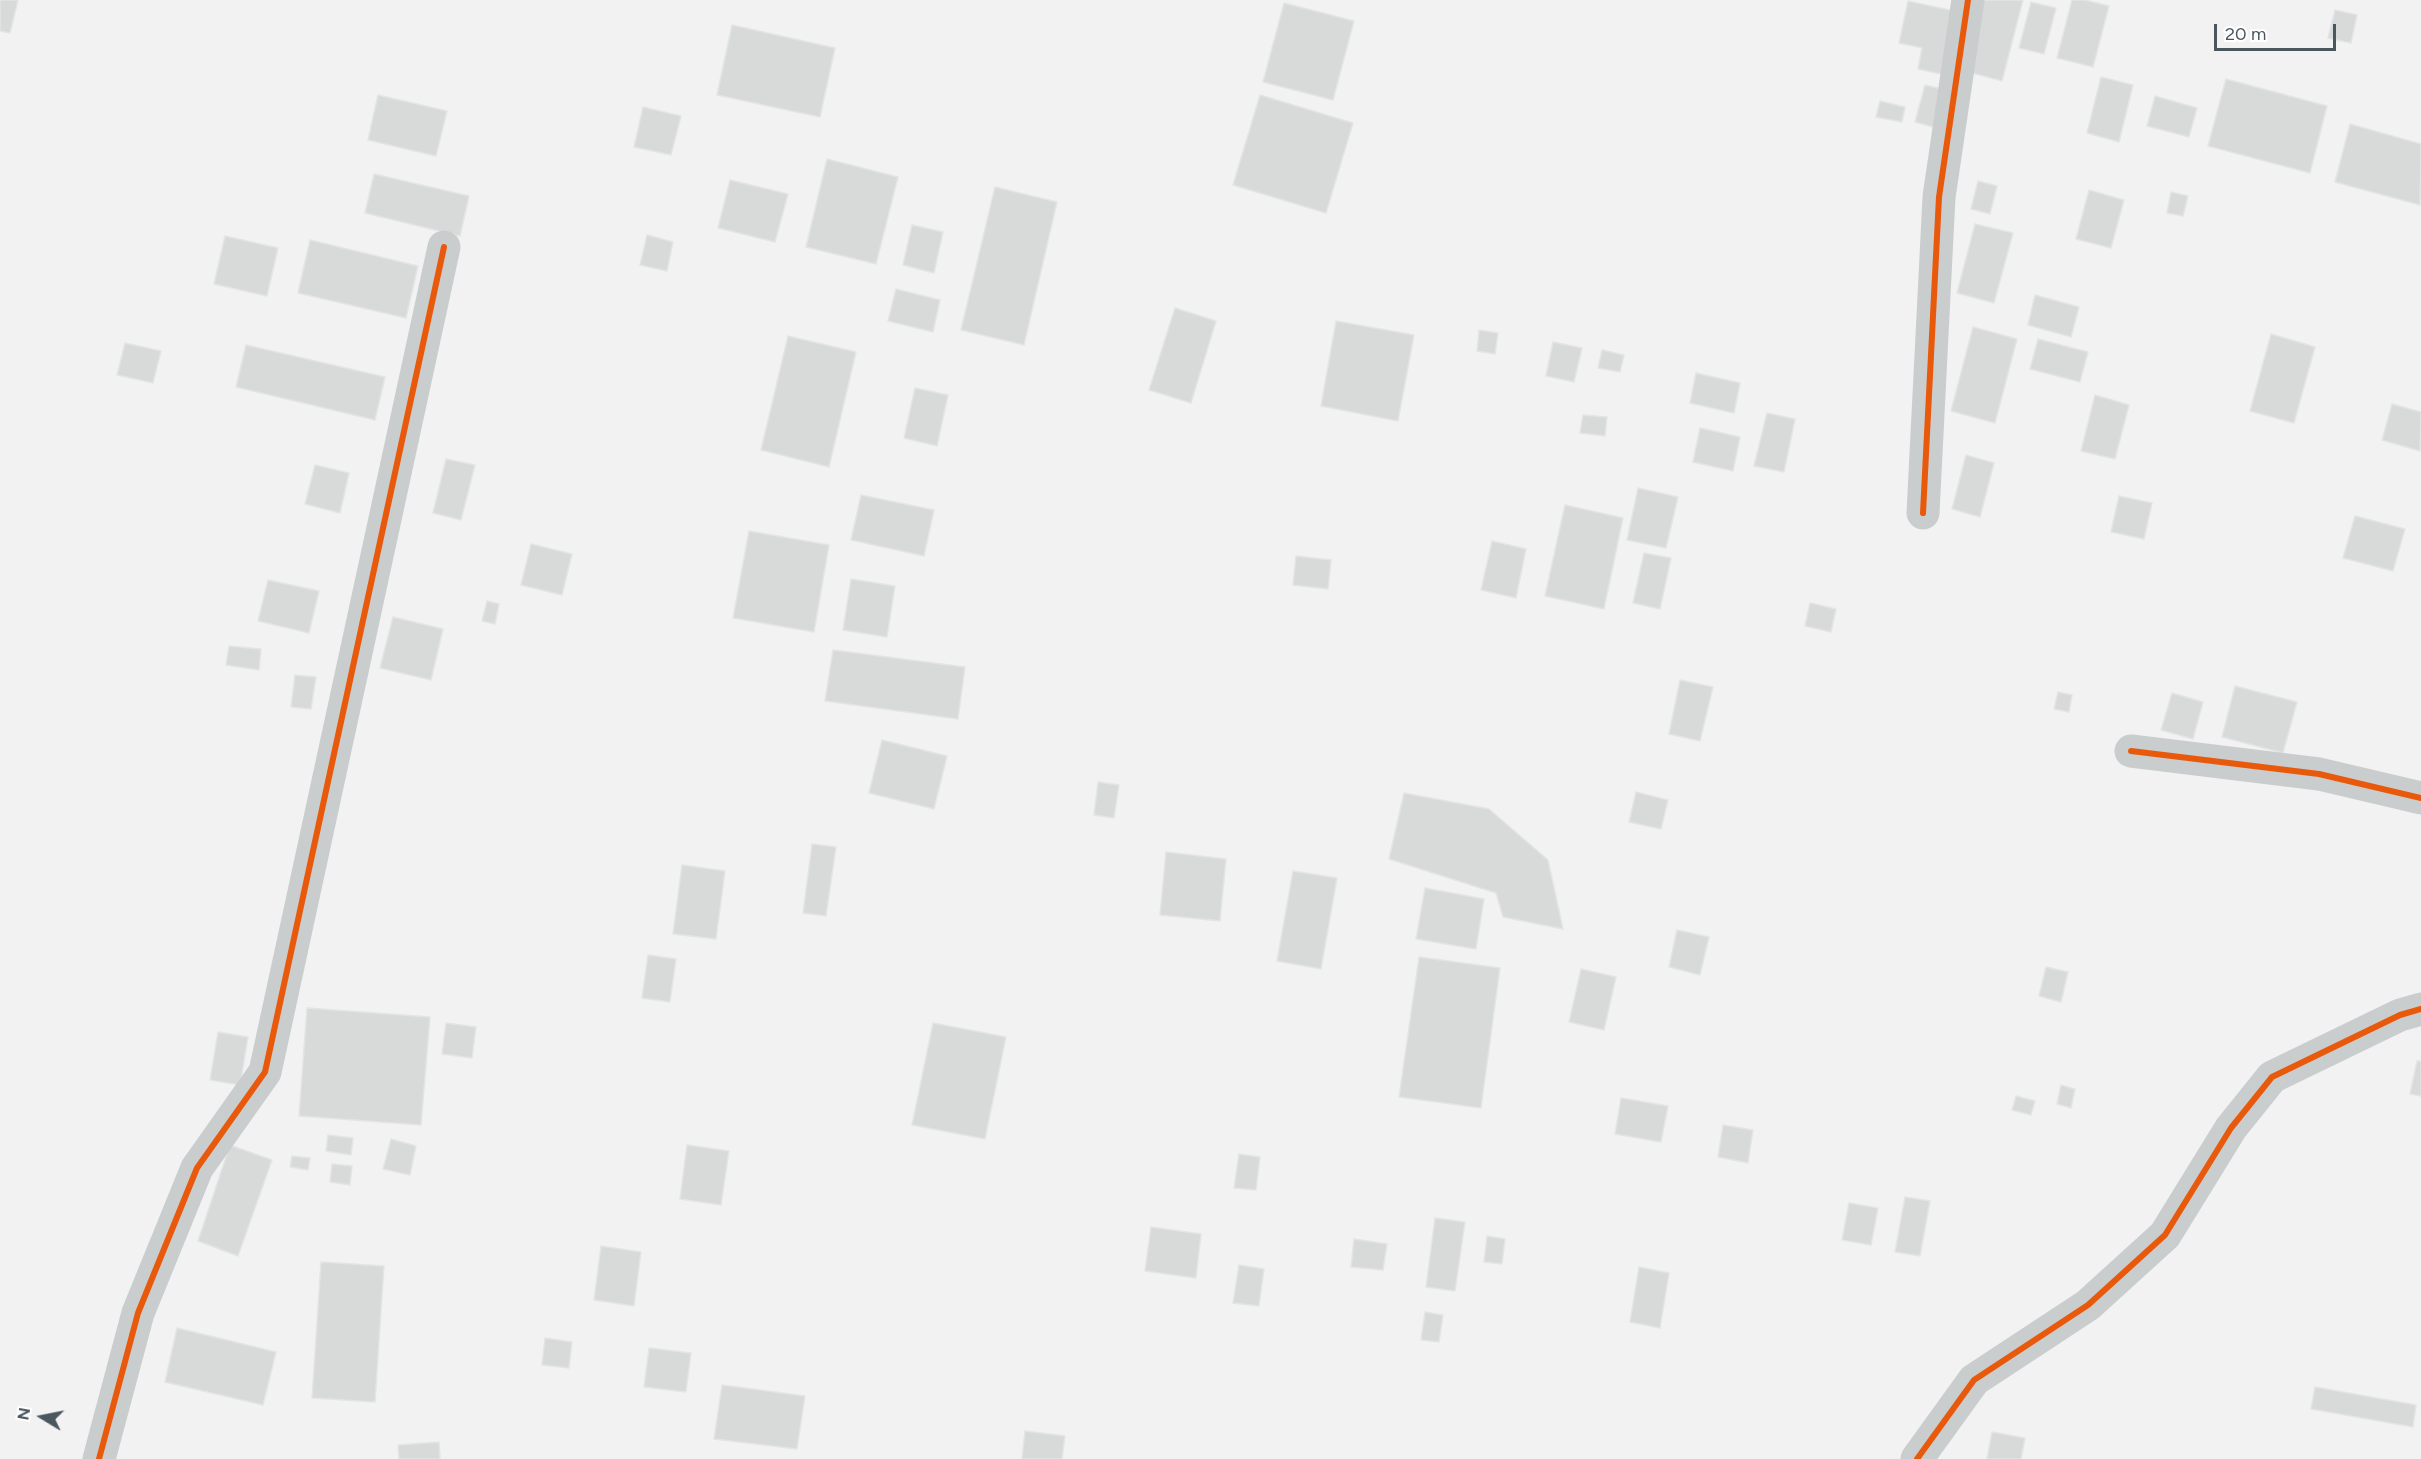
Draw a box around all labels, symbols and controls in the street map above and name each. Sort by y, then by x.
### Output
scale bar [2217,12,2338,50]
text: 20 m [2225,23,2266,45]
north arrow [12,1387,72,1447]
text: N [13,1406,34,1422]

